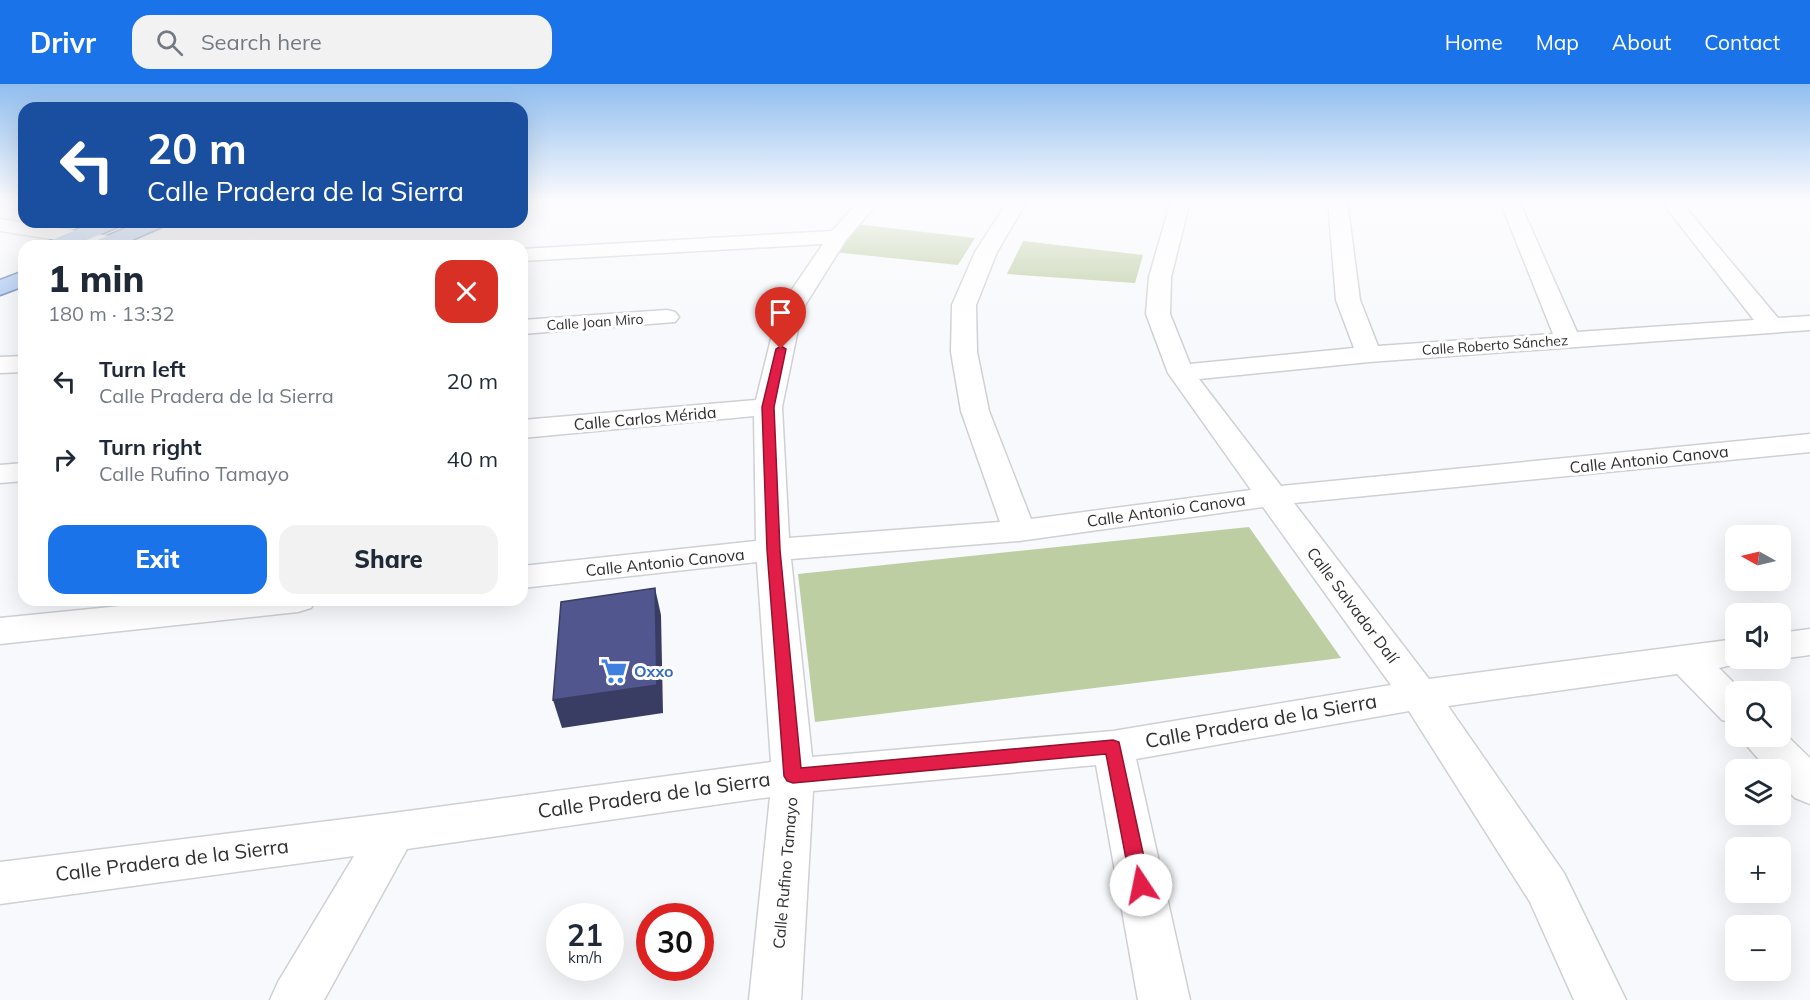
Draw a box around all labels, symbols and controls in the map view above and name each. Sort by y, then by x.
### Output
search box [132,15,552,69]
text: Drivr [30,25,96,60]
icon: search [153,26,186,59]
text: Search here [201,28,322,56]
text: Home [1445,29,1503,55]
text: Map [1536,29,1579,55]
text: About [1612,29,1671,55]
text: Contact [1704,29,1780,55]
text: 20 m [147,122,247,175]
icon: left [48,126,126,204]
text: Calle Pradera de la Sierra [147,174,464,208]
text: 1 min [48,256,144,301]
button: close [435,260,498,323]
pin [755,287,806,349]
icon: arrive [764,296,797,329]
text: 180 m · 13:32 [48,301,174,326]
street label: Calle Joan Miro [546,310,644,334]
street label: Calle Roberto Sánchez [1421,331,1569,359]
text: Turn left [99,355,186,383]
icon: left [48,365,81,398]
text: 20 m [447,367,498,395]
text: Calle Pradera de la Sierra [99,383,334,408]
street label: Calle Carlos Mérida [573,402,717,434]
text: Turn right [99,433,202,461]
street label: Calle Antonio Canova [1569,441,1729,477]
icon: right [48,443,81,476]
text: 40 m [447,445,498,473]
text: Calle Rufino Tamayo [99,461,289,486]
street label: Calle Antonio Canova [1086,489,1246,531]
button: Exit [48,525,267,594]
button: Share [279,525,498,594]
north arrow [1725,525,1791,591]
map controls [1725,525,1791,981]
street label: Calle Salvador Dalí [1303,543,1404,668]
street label: Calle Antonio Canova [585,544,745,580]
button: sound [1725,603,1791,669]
supermarket icon: Oxxo [599,656,629,686]
place label: Oxxo [634,661,673,681]
button: search [1725,681,1791,747]
street label: Calle Pradera de la Sierra [1143,688,1379,753]
button: layers [1725,759,1791,825]
street label: Calle Pradera de la Sierra [536,766,772,823]
street label: Calle Rufino Tamayo [768,796,802,950]
street label: Calle Pradera de la Sierra [54,833,290,886]
button: + [1725,837,1791,903]
position arrow [1109,853,1173,917]
speed limit sign: 30 [636,903,714,981]
button: − [1725,915,1791,981]
text: 21 [567,916,603,954]
text: km/h [568,948,602,967]

